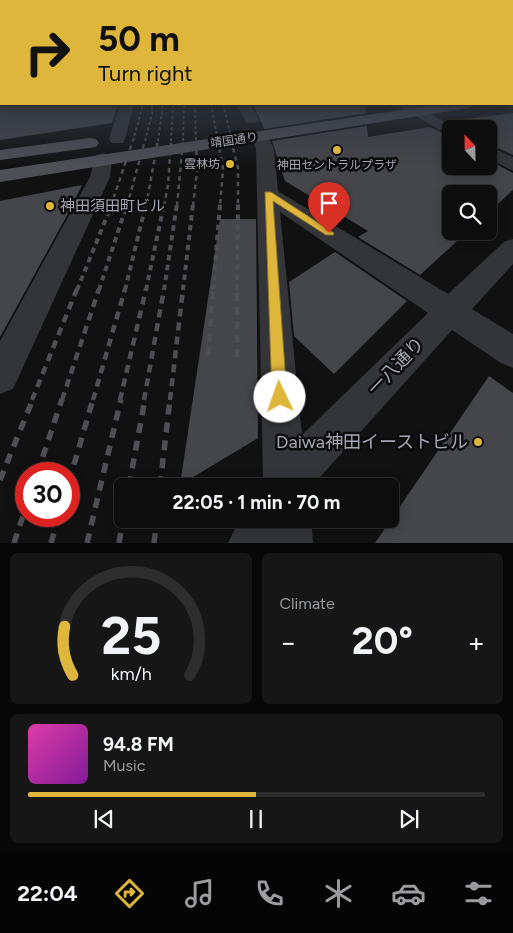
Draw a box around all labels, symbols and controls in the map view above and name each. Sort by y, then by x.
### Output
text: 50 m [98,18,180,60]
icon: right [15,20,80,85]
text: Turn right [98,60,193,87]
north arrow [442,120,498,175]
map controls [442,120,497,240]
street label: 靖国通り [209,130,259,150]
marker: 神田セントラルプラザ [331,144,343,156]
place label: 雲林坊 [184,157,220,171]
marker: 雲林坊 [224,158,236,170]
place label: 神田セントラルプラザ [277,158,397,172]
pin [308,182,350,233]
button: search [442,185,497,240]
icon: arrive [315,189,343,217]
place label: 神田須田町ビル [60,197,165,215]
marker: 神田須田町ビル [44,200,56,212]
street label: 一八通り [363,332,429,400]
position arrow [253,370,305,422]
place label: Daiwa神田イーストビル [276,431,468,453]
marker: Daiwa神田イーストビル [472,436,484,448]
speed limit sign: 30 [15,462,80,527]
text: 22:05 · 1 min · 70 m [173,491,340,514]
text: Climate [280,594,335,613]
text: 25 [101,605,161,667]
text: 20° [352,618,413,664]
text: − [280,625,297,659]
text: + [468,625,485,659]
text: km/h [110,663,151,684]
text: 94.8 FM [103,733,174,756]
text: Music [103,756,145,775]
icon: previous [90,805,118,833]
icon: pause [242,805,270,833]
icon: next [395,805,423,833]
icon: directions [112,876,147,911]
icon: music [182,876,217,911]
icon: phone [252,876,287,911]
icon: climate [321,876,356,911]
icon: car [391,876,426,911]
icon: filters [461,876,496,911]
text: 22:04 [17,880,78,907]

